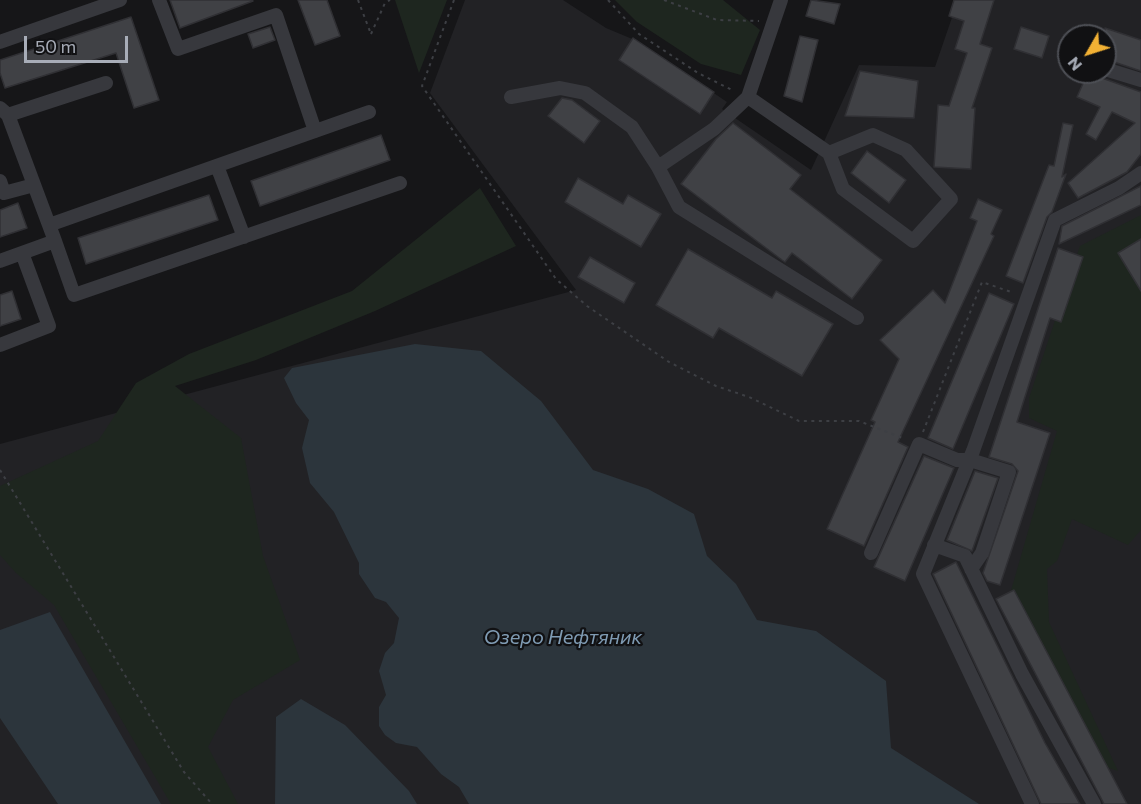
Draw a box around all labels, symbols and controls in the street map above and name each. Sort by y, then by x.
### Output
scale bar [27,24,130,62]
north arrow [1057,24,1117,84]
text: 50 m [35,35,76,57]
text: N [1063,54,1085,75]
water label: Озеро Нефтяник [484,625,642,649]

